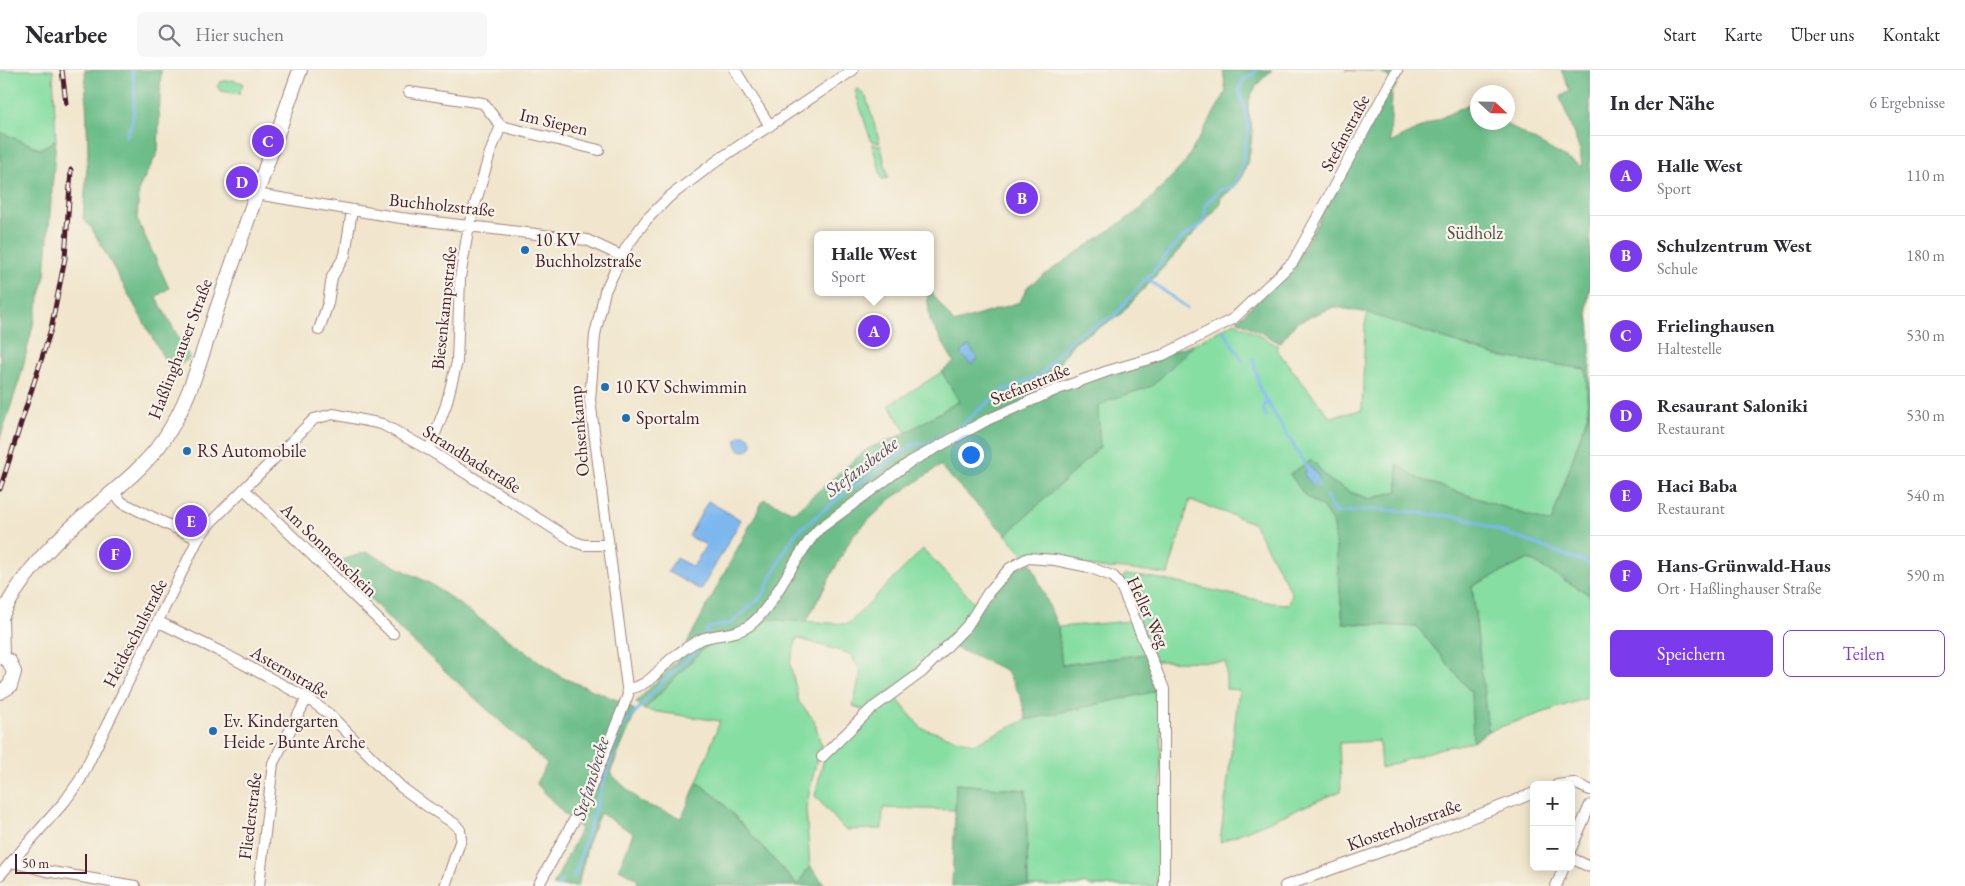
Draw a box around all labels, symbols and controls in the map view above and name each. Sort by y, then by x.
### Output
search box [137,12,487,57]
text: Nearbee [25,19,107,50]
icon: search [155,21,183,49]
text: Hier suchen [195,22,284,47]
text: Start [1663,23,1696,46]
text: Karte [1724,23,1762,46]
text: Über uns [1790,23,1854,46]
text: Kontakt [1882,23,1940,46]
north arrow [1470,85,1515,130]
text: In der Nähe [1610,89,1715,116]
street label: Stefanstraße [1315,90,1374,175]
text: 6 Ergebnisse [1869,92,1945,113]
street label: Im Siepen [518,103,591,141]
pin: C [252,122,284,160]
text: Halle West [1657,153,1743,178]
pin: D [226,163,258,201]
text: A [1620,165,1632,186]
text: 110 m [1906,165,1945,186]
text: Sport [1657,178,1691,199]
pin: B [1006,179,1038,217]
street label: Buchholzstraße [388,188,496,222]
park label: Südholz [1447,221,1503,244]
place label: 10 KV Buchholzstraße [535,228,641,272]
popup [814,231,934,296]
text: Schulzentrum West [1657,233,1812,258]
text: Halle West [831,241,917,266]
marker: 10 KV Buchholzstraße [519,244,531,256]
street label: Biesenkampstraße [426,245,461,371]
text: B [1621,245,1631,266]
text: 180 m [1906,245,1945,266]
text: Schule [1657,258,1698,279]
text: Sport [831,266,865,287]
street label: Haßlinghauser Straße [142,275,217,422]
pin: A [858,312,890,350]
text: Frielinghausen [1657,313,1775,338]
text: C [1620,325,1632,346]
text: 530 m [1906,325,1945,346]
text: Haltestelle [1657,338,1722,359]
street label: Stefanstraße [987,357,1073,410]
place label: 10 KV Schwimmin [615,375,748,398]
marker: 10 KV Schwimmin [599,381,611,393]
street label: Ochsenkamp [563,384,594,478]
text: Resaurant Saloniki [1657,393,1808,418]
text: D [1620,405,1632,426]
text: 530 m [1906,405,1945,426]
place label: Sportalm [636,406,700,429]
marker: Sportalm [620,412,632,424]
text: Restaurant [1657,418,1725,439]
street label: Strandbadstraße [419,419,526,498]
water label: Stefansbecke [819,430,903,503]
place label: RS Automobile [197,439,306,462]
your location [958,442,984,468]
marker: RS Automobile [181,445,193,457]
text: Haci Baba [1657,473,1737,498]
text: E [1621,485,1631,506]
text: 540 m [1906,485,1945,506]
street label: Am Sonnenschein [275,497,383,602]
text: Restaurant [1657,498,1725,519]
pin: E [175,502,207,540]
pin: F [99,535,131,573]
text: Hans-Grünwald-Haus [1657,553,1831,578]
text: F [1622,565,1630,586]
text: 590 m [1906,565,1945,586]
street label: Heller Weg [1122,572,1175,651]
street label: Heideschulstraße [97,574,172,691]
text: Ort · Haßlinghauser Straße [1657,578,1821,599]
button: Speichern [1610,630,1773,677]
button: Teilen [1783,630,1945,677]
street label: Asternstraße [246,639,334,703]
place label: Ev. Kindergarten Heide - Bunte Arche [223,709,365,753]
marker: Ev. Kindergarten Heide - Bunte Arche [207,725,219,737]
water label: Stefansbecke [566,733,615,824]
street label: Fliederstraße [233,771,266,861]
map controls [1530,781,1575,871]
button: + [1530,781,1575,826]
street label: Klosterholzstraße [1344,793,1464,856]
button: − [1530,826,1575,871]
scale bar [15,851,88,874]
text: 50 m [22,854,49,872]

